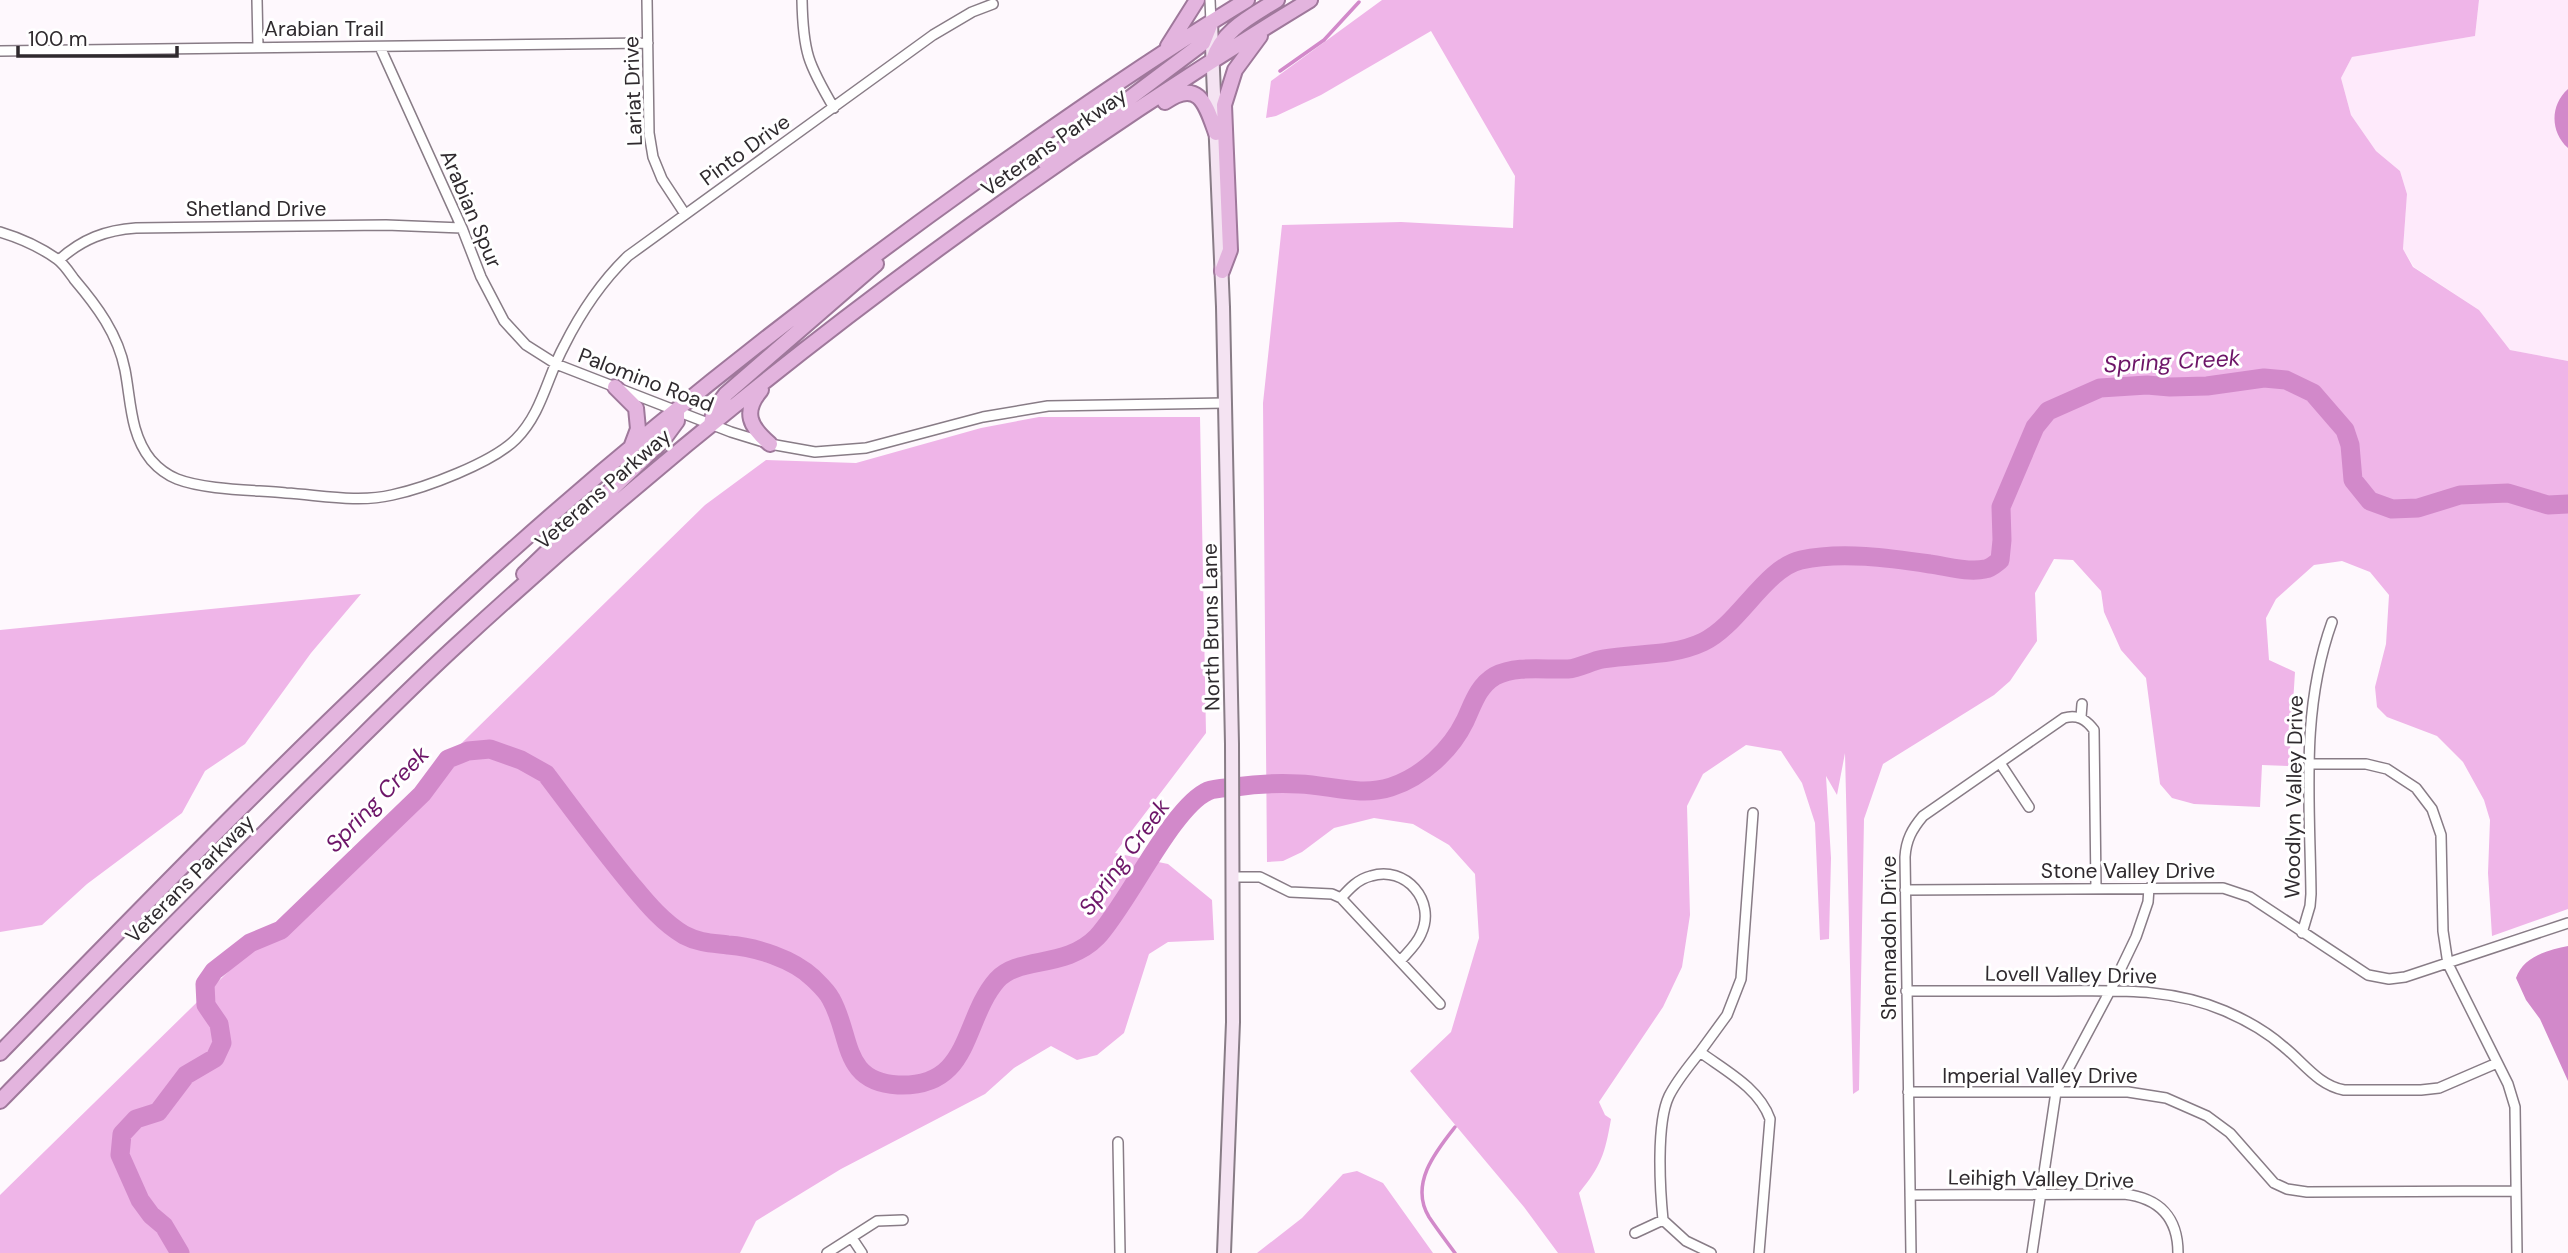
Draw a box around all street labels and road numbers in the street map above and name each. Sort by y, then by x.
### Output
street label: Arabian Trail [264,15,384,43]
street label: Lariat Drive [617,35,649,146]
street label: Veterans Parkway [976,81,1132,203]
street label: Pinto Drive [694,108,796,192]
street label: Arabian Spur [434,146,508,272]
street label: Shetland Drive [186,195,326,223]
street label: Palomino Road [574,341,718,419]
street label: Veterans Parkway [529,422,677,556]
street label: North Bruns Lane [1196,543,1226,711]
street label: Woodlyn Valley Drive [2278,695,2310,899]
street label: Veterans Parkway [119,808,261,950]
street label: Shennadoh Drive [1875,856,1903,1020]
street label: Stone Valley Drive [2041,857,2215,885]
street label: Lovell Valley Drive [1985,959,2157,991]
street label: Imperial Valley Drive [1942,1062,2138,1090]
street label: Leihigh Valley Drive [1948,1163,2134,1195]

